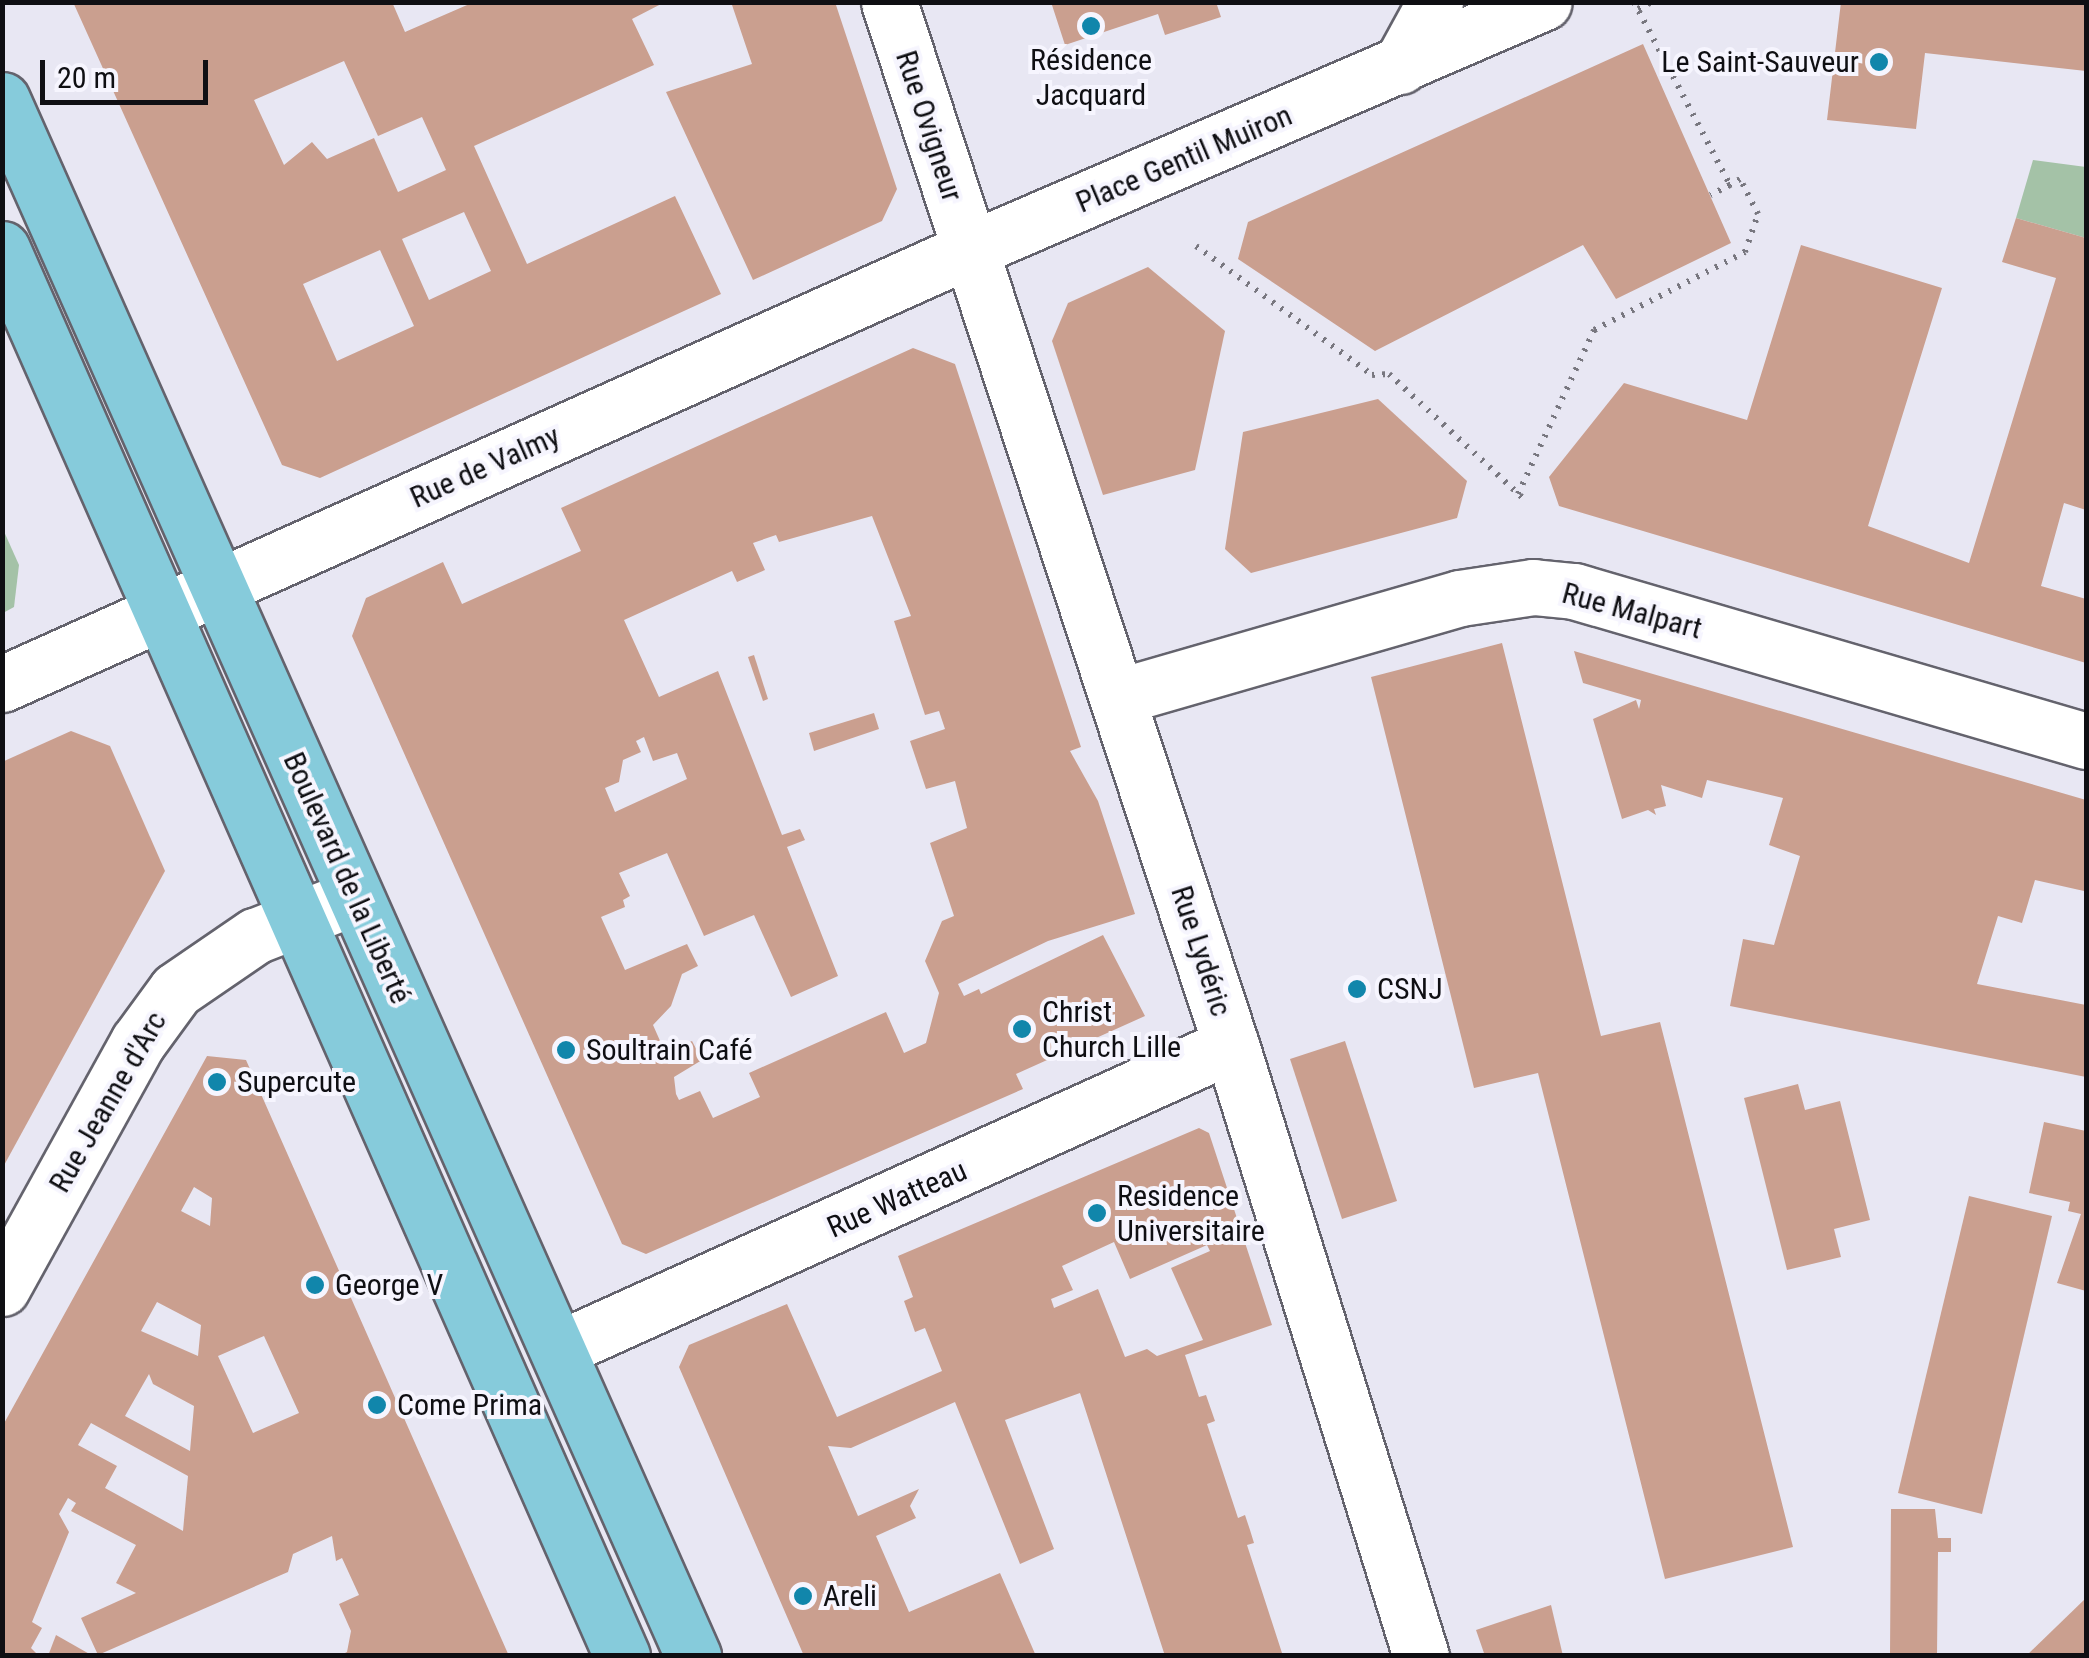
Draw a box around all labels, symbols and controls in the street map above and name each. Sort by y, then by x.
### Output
marker: Résidence Jacquard [1080,15,1102,37]
scale bar [45,40,212,102]
place label: Résidence Jacquard [1030,42,1152,112]
place label: Le Saint-Sauveur [1661,44,1859,80]
street label: Rue Ovigneur [888,46,970,206]
marker: Le Saint-Sauveur [1868,51,1890,73]
text: 20 m [57,60,116,95]
street label: Place Gentil Muiron [1071,97,1297,221]
street label: Rue de Valmy [405,418,565,516]
street label: Rue Malpart [1558,575,1706,647]
street label: Boulevard de la Liberté [275,747,419,1009]
street label: Rue Lydéric [1163,881,1239,1021]
place label: CSNJ [1377,971,1443,1007]
marker: CSNJ [1346,978,1368,1000]
place label: Christ Church Lille [1042,994,1181,1064]
street label: Rue Jeanne d'Arc [42,1005,174,1199]
marker: Christ Church Lille [1011,1018,1033,1040]
place label: Soultrain Café [586,1032,753,1068]
marker: Soultrain Café [555,1039,577,1061]
place label: Supercute [237,1064,356,1100]
marker: Supercute [206,1071,228,1093]
street label: Rue Watteau [822,1152,972,1246]
place label: Residence Universitaire [1117,1178,1265,1248]
marker: Residence Universitaire [1086,1202,1108,1224]
place label: George V [335,1267,443,1303]
marker: George V [304,1274,326,1296]
place label: Come Prima [397,1387,542,1423]
marker: Come Prima [366,1394,388,1416]
place label: Areli [823,1578,877,1614]
marker: Areli [792,1585,814,1607]

